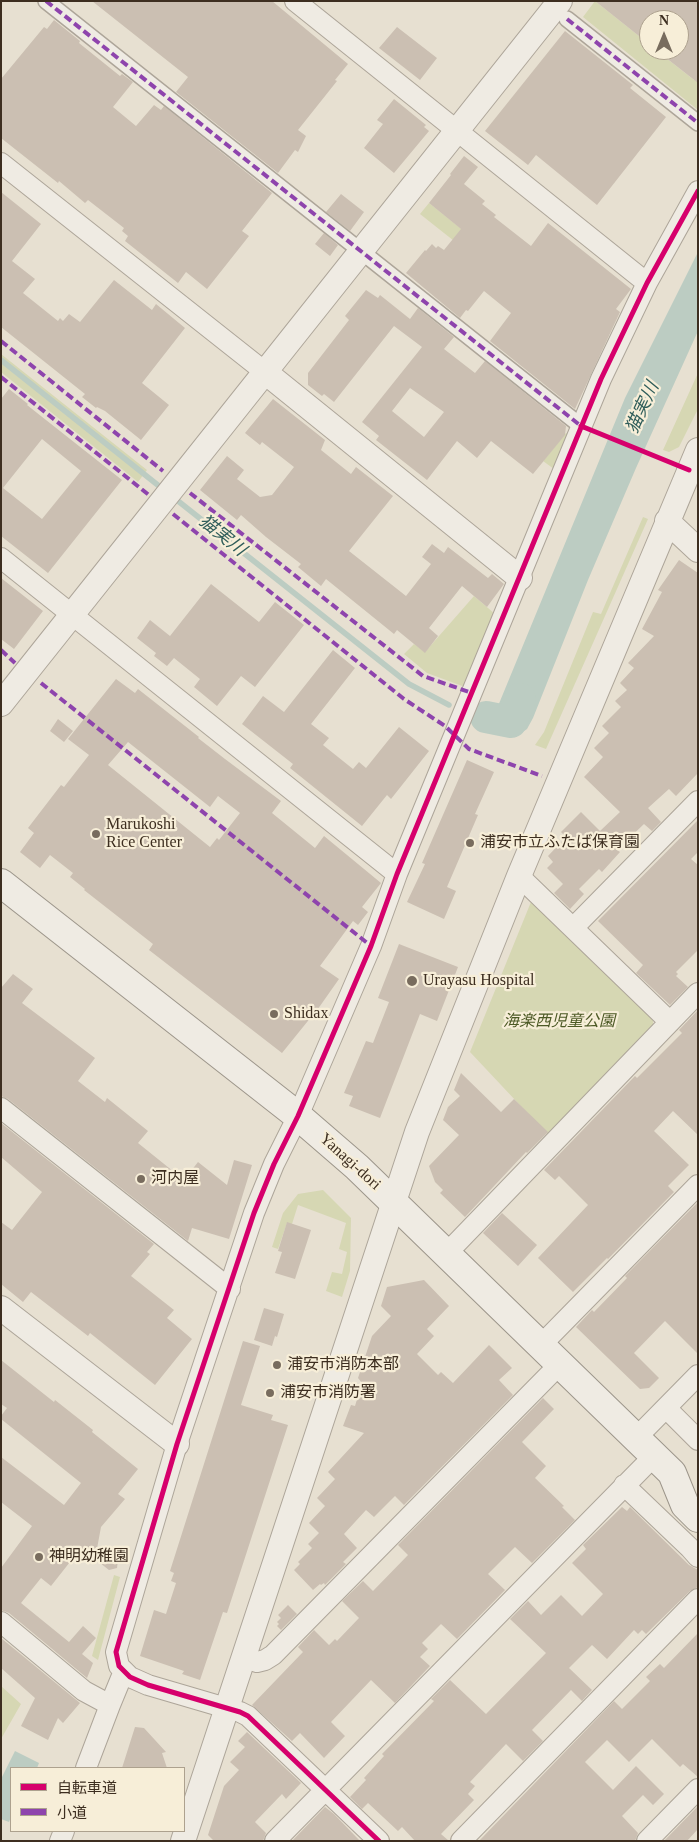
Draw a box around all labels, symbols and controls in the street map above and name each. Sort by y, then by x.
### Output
north arrow [639,10,689,60]
text: N [659,13,669,28]
water label: 猫実川 [622,379,664,437]
water label: 猫実川 [194,511,250,561]
place label: Marukoshi Rice Center [106,815,182,853]
marker: Marukoshi Rice Center [90,828,102,840]
place label: 浦安市立ふたば保育園 [480,833,640,853]
marker: 浦安市立ふたば保育園 [464,837,476,849]
place label: Urayasu Hospital [423,971,535,991]
marker: Urayasu Hospital [405,974,419,988]
place label: Shidax [284,1004,328,1024]
marker: Shidax [268,1008,280,1020]
park label: 海楽西児童公園 [503,1012,615,1032]
street label: Yanagi-dori [315,1130,385,1194]
place label: 河内屋 [151,1169,199,1189]
marker: 河内屋 [135,1173,147,1185]
place label: 浦安市消防本部 [287,1355,399,1375]
marker: 浦安市消防本部 [271,1359,283,1371]
place label: 浦安市消防署 [280,1383,376,1403]
marker: 浦安市消防署 [264,1387,276,1399]
place label: 神明幼稚園 [49,1547,129,1567]
marker: 神明幼稚園 [33,1551,45,1563]
legend [10,1767,185,1832]
text: 自転車道 [57,1780,117,1796]
text: 小道 [57,1805,87,1821]

